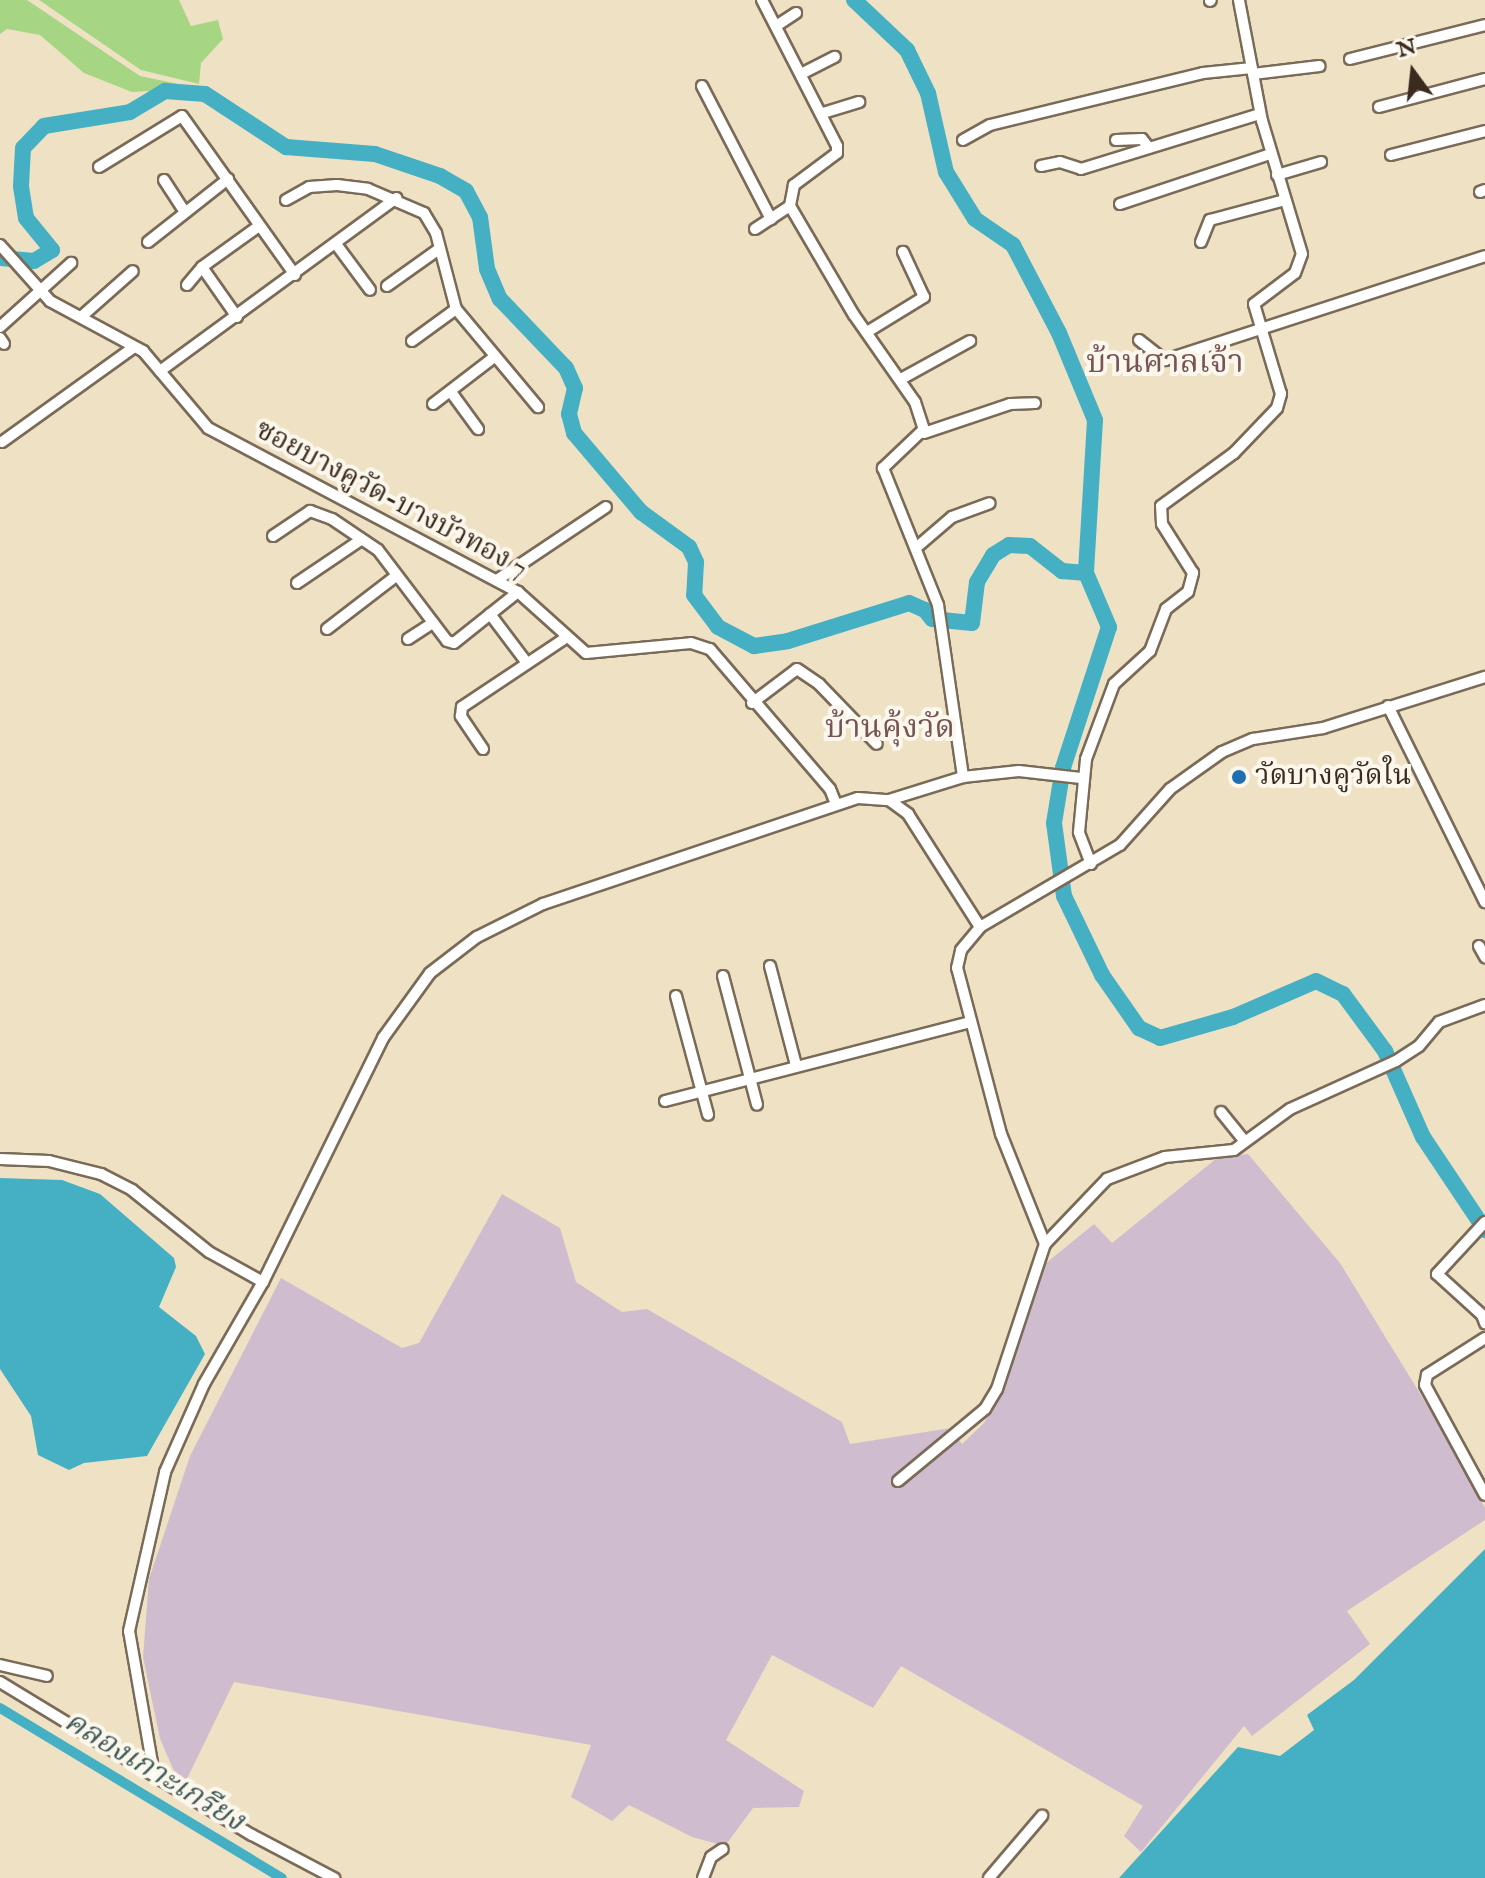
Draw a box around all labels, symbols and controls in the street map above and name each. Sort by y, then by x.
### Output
north arrow [1373,32,1453,112]
text: N [1394,33,1420,65]
district label: บ้านศาลเจ้า [1086,345,1244,383]
street label: ซอยบางคูวัด-บางบัวทอง 7 [249,414,533,586]
district label: บ้านคุ้งวัด [825,710,955,748]
place label: วัดบางคูวัดใน [1255,760,1411,794]
marker: วัดบางคูวัดใน [1230,768,1248,786]
water label: คลองเกาะเกรียง [58,1704,250,1840]

